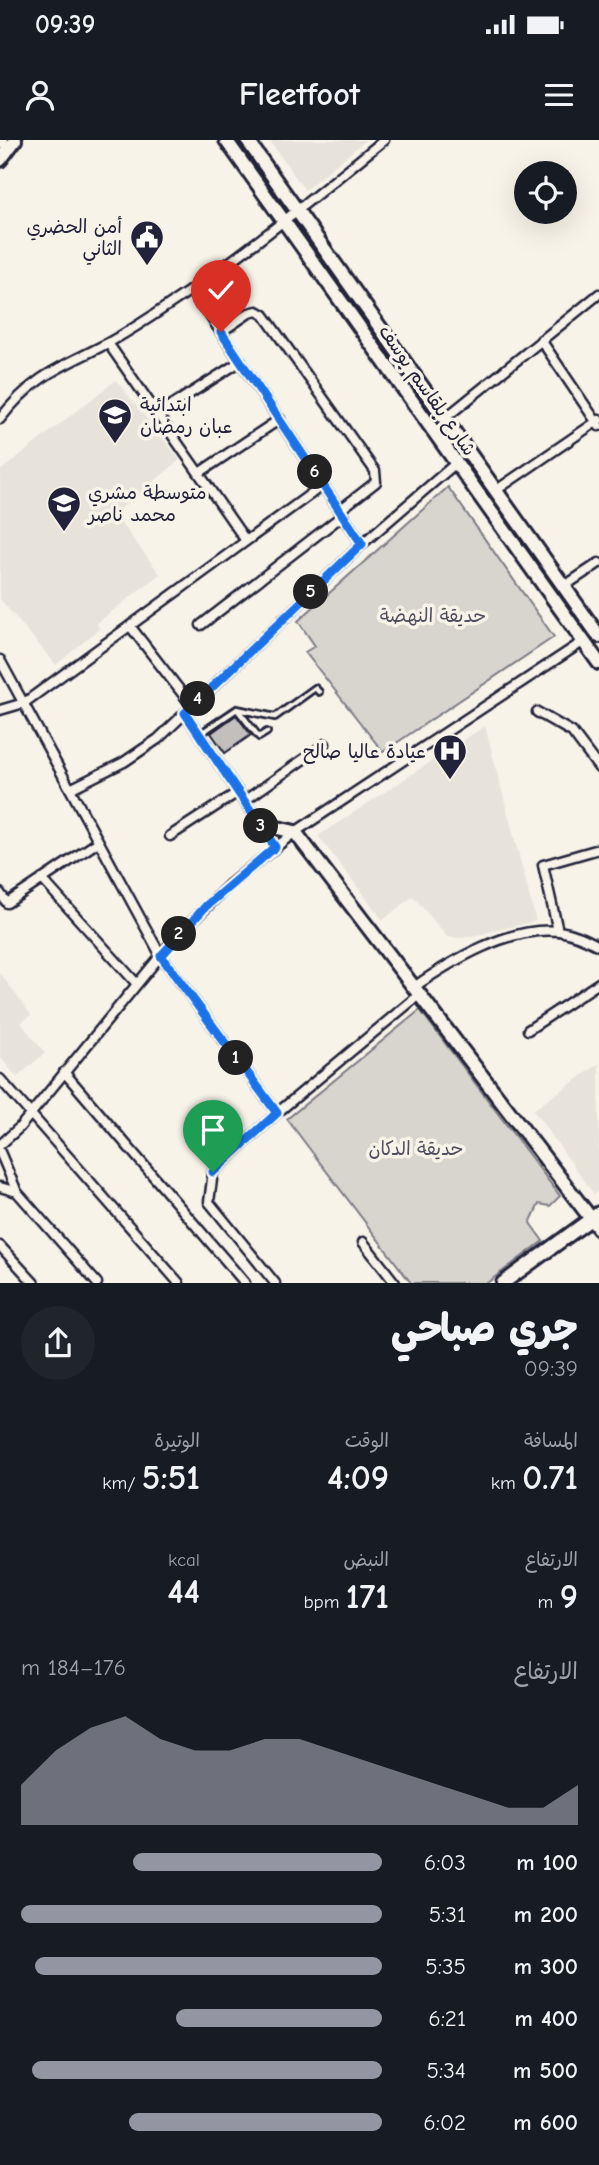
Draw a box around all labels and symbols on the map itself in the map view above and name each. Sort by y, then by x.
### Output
place label: أمن الحضري الثاني [26,216,122,265]
public building icon: أمن الحضري الثاني [128,218,166,267]
pin [191,260,251,332]
street label: شارع بلقاسم يوسف [371,321,480,462]
place label: ابتدائية عبان رمضان [140,394,233,438]
school or university icon: ابتدائية عبان رمضان [96,396,134,445]
pin: 6 [298,454,332,490]
place label: متوسطة مشري محمد ناصر [86,482,207,526]
school or university icon: متوسطة مشري محمد ناصر [45,484,83,533]
pin: 5 [294,574,328,610]
park label: حديقة النهضة [380,605,486,627]
pin: 4 [180,682,216,716]
hospital icon: عيادة عاليا صالح [431,732,469,781]
place label: عيادة عاليا صالح [303,741,426,764]
pin: 3 [244,808,278,844]
pin: 2 [162,916,196,952]
pin: 1 [218,1040,254,1076]
pin [183,1100,243,1172]
park label: حديقة الدكان [368,1138,464,1160]

